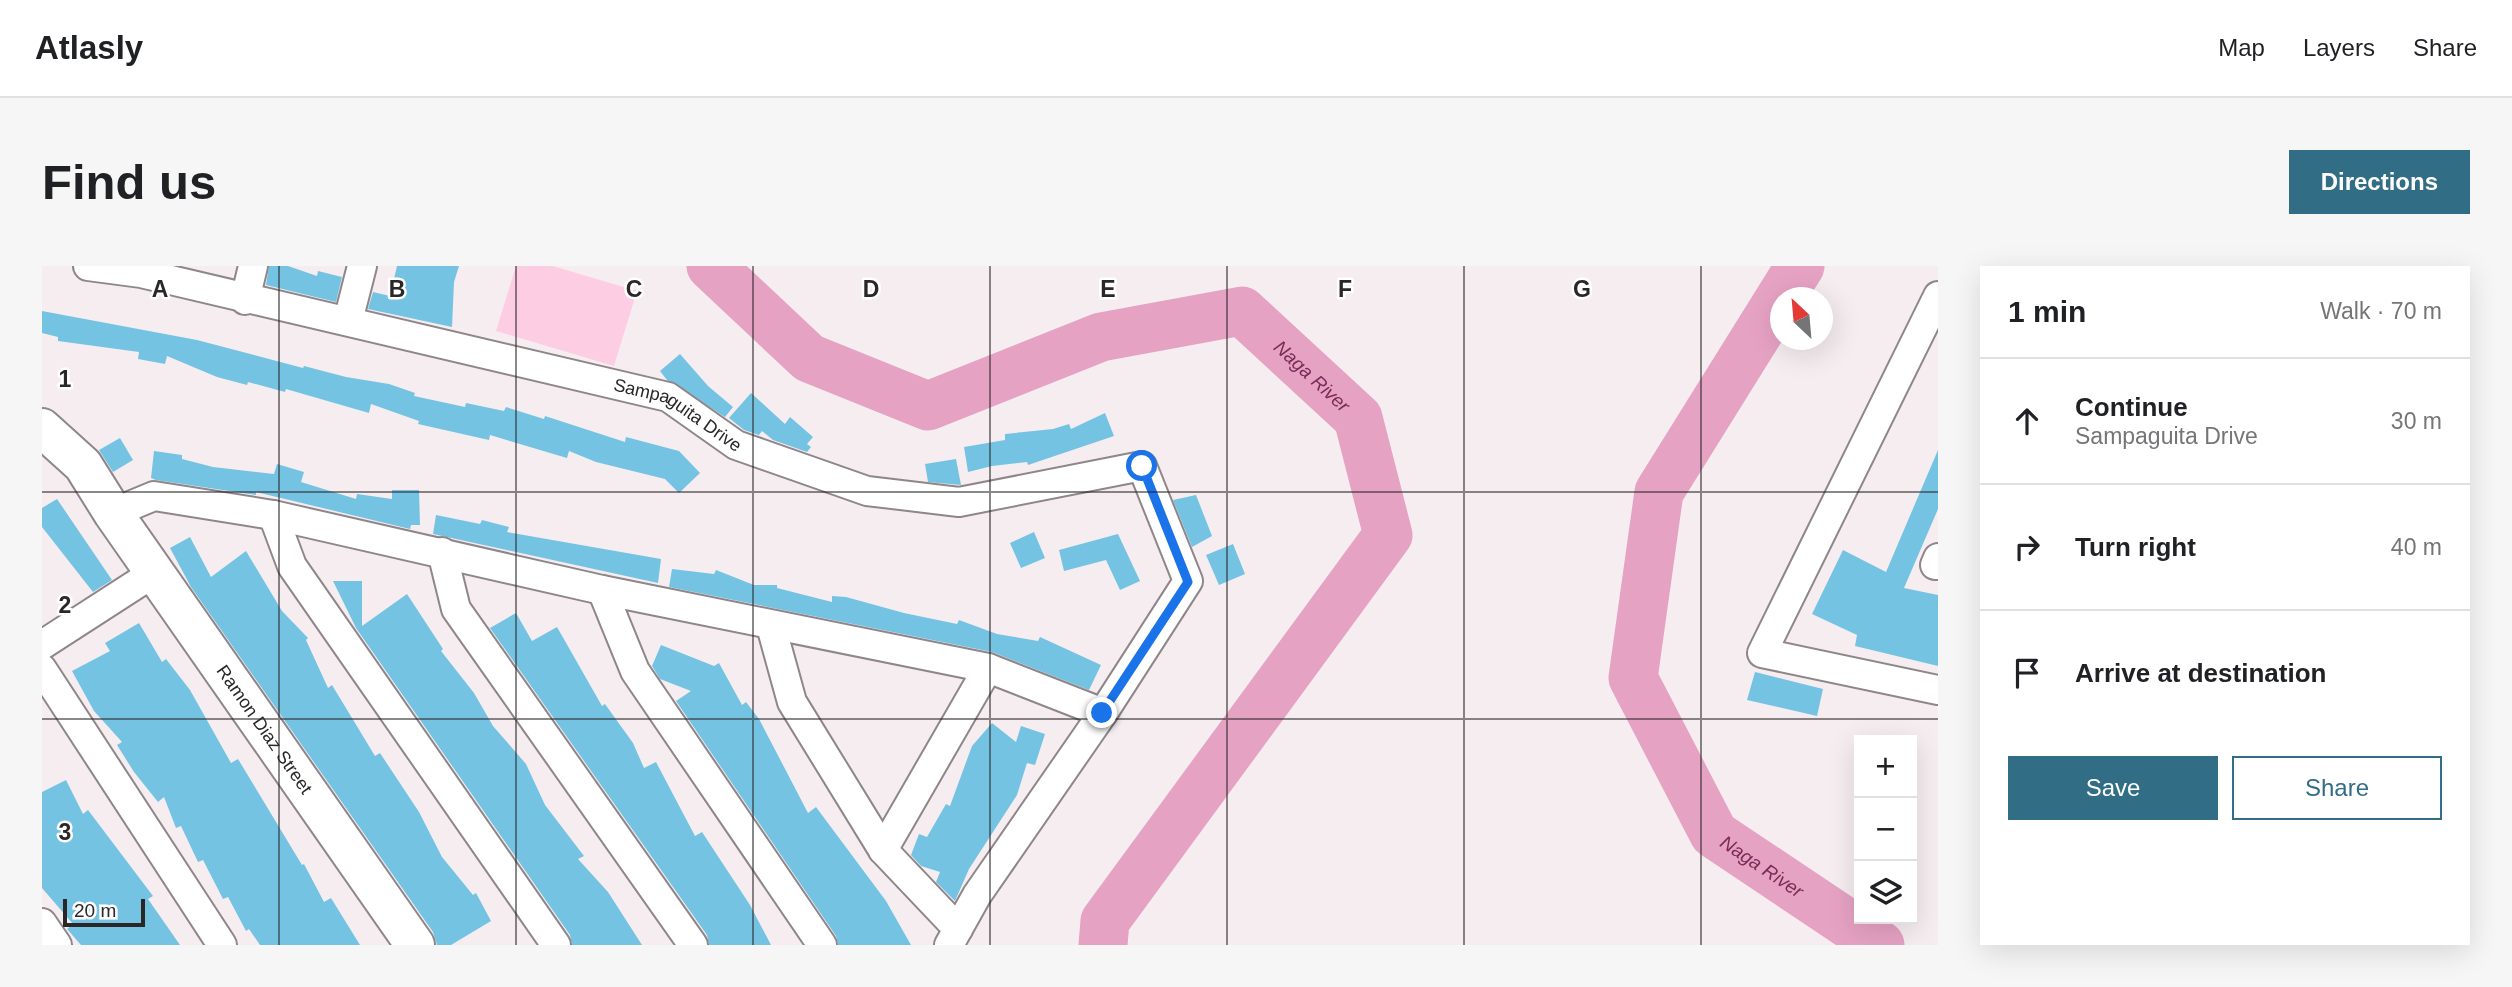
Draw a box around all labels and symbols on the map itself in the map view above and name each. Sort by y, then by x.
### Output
text: A [152,276,168,302]
text: B [389,276,405,302]
text: C [626,276,642,302]
text: D [863,276,879,302]
text: E [1100,276,1116,302]
text: F [1338,276,1352,302]
text: G [1573,276,1591,302]
north arrow [1770,287,1833,350]
water label: Naga River [1270,336,1355,417]
text: 1 [59,366,72,392]
street label: Sampaguita Drive [612,375,745,456]
route start [1126,450,1157,481]
text: 2 [59,592,71,618]
street label: Ramon Diaz Street [213,661,316,798]
route end [1086,697,1117,728]
text: 3 [59,819,71,845]
water label: Naga River [1717,832,1808,902]
scale bar [63,896,145,928]

